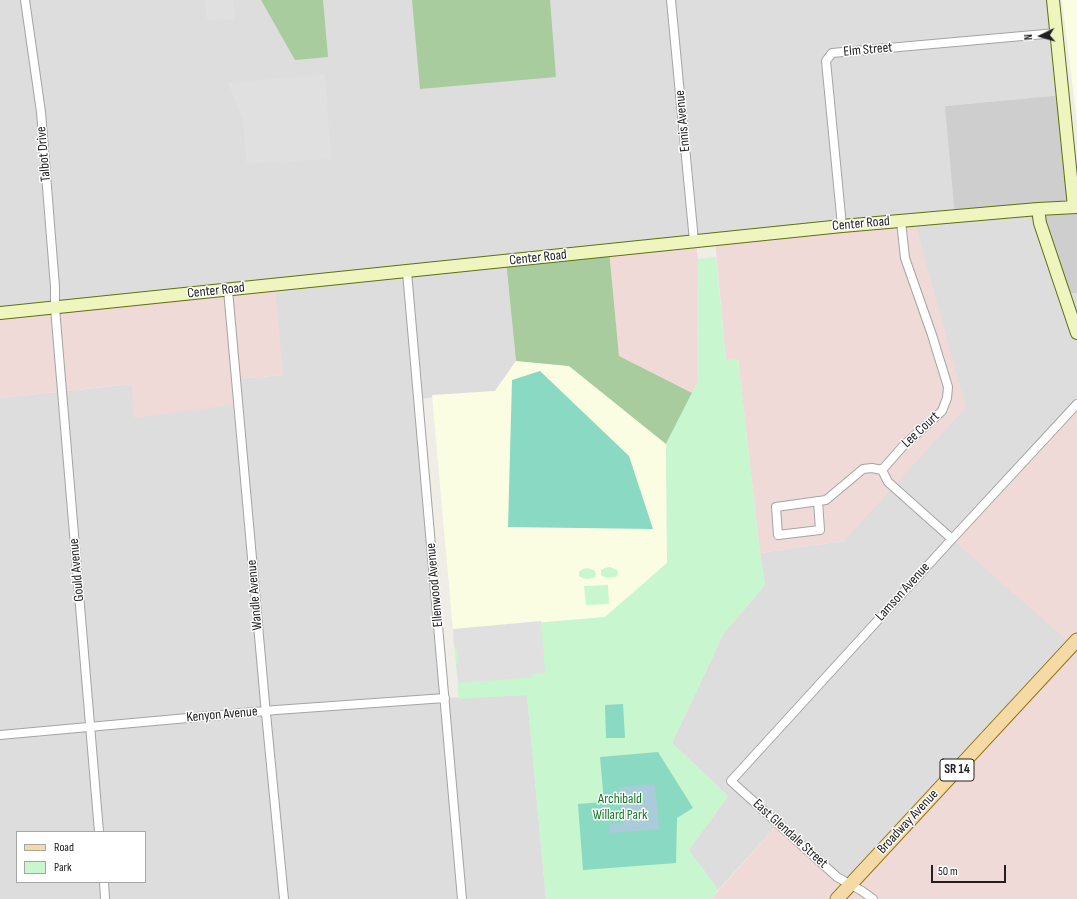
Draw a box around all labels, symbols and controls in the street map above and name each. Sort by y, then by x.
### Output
north arrow [1021,16,1061,56]
text: N [1022,34,1035,41]
street label: Elm Street [843,39,893,61]
street label: Ennis Avenue [672,89,694,153]
street label: Talbot Drive [33,126,55,182]
street label: Center Road [832,213,890,235]
street label: Center Road [508,247,568,269]
street label: Center Road [186,280,246,302]
street label: Lee Court [899,408,943,452]
street label: Gould Avenue [66,538,88,602]
street label: Ellenwood Avenue [423,542,447,628]
street label: Wandle Avenue [244,559,266,631]
street label: Lamson Avenue [872,559,934,625]
street label: Kenyon Avenue [186,704,258,726]
road number: SR 14 [940,759,974,781]
street label: Broadway Avenue [874,786,942,858]
park label: Archibald Willard Park [593,791,647,824]
street label: East Glendale Street [749,796,831,872]
legend [16,831,146,883]
text: Road [54,840,74,855]
scale bar [933,857,1008,883]
text: Park [54,860,72,875]
text: 50 m [938,864,958,879]

